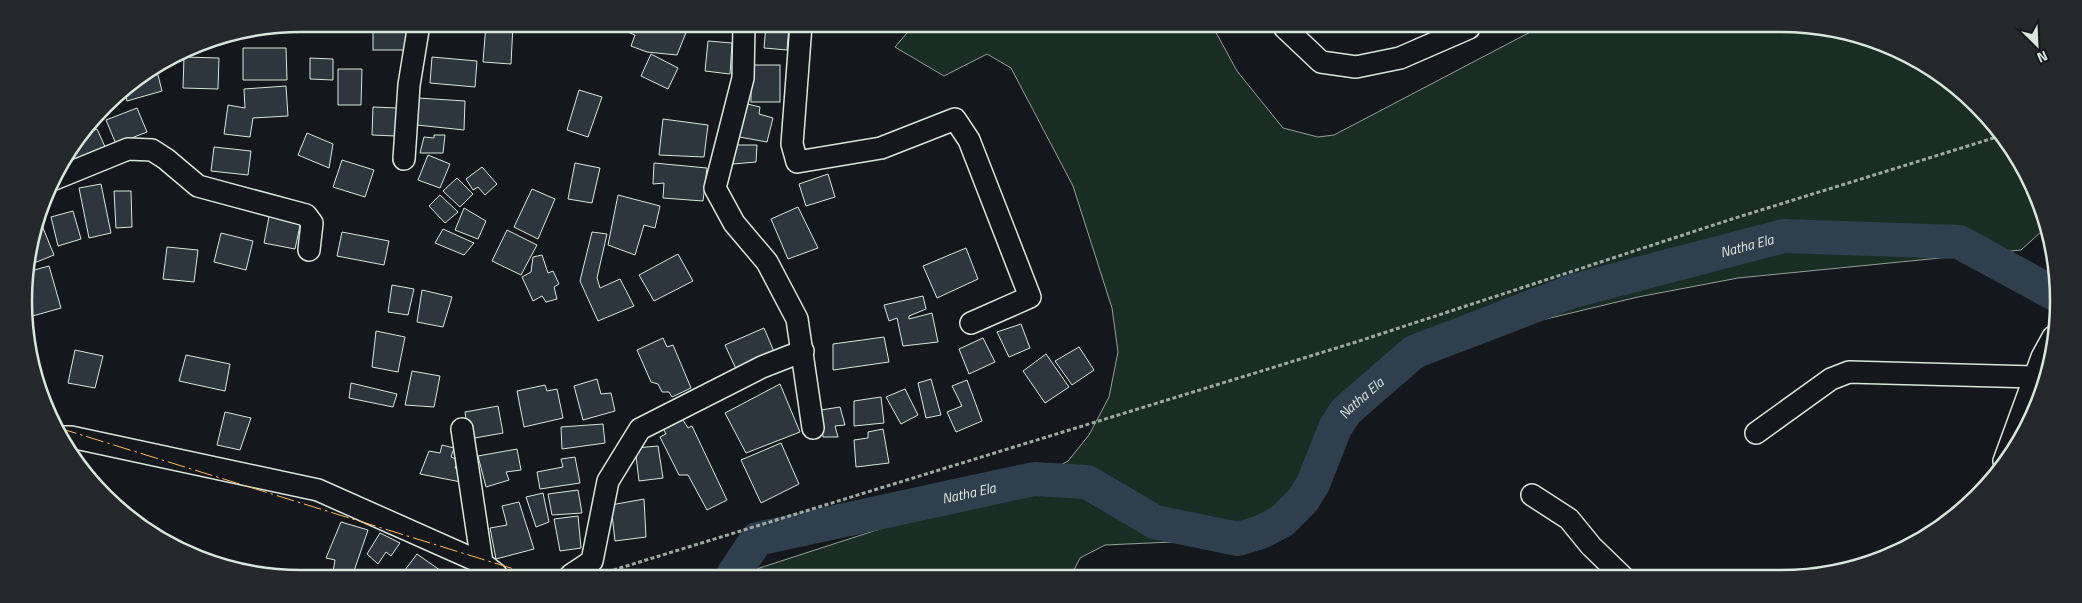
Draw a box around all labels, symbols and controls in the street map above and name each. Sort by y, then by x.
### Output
north arrow [2012,20,2062,70]
text: N [2034,46,2051,69]
water label: Natha Ela [1718,228,1777,262]
water label: Natha Ela [1333,371,1389,423]
water label: Natha Ela [940,476,999,509]

